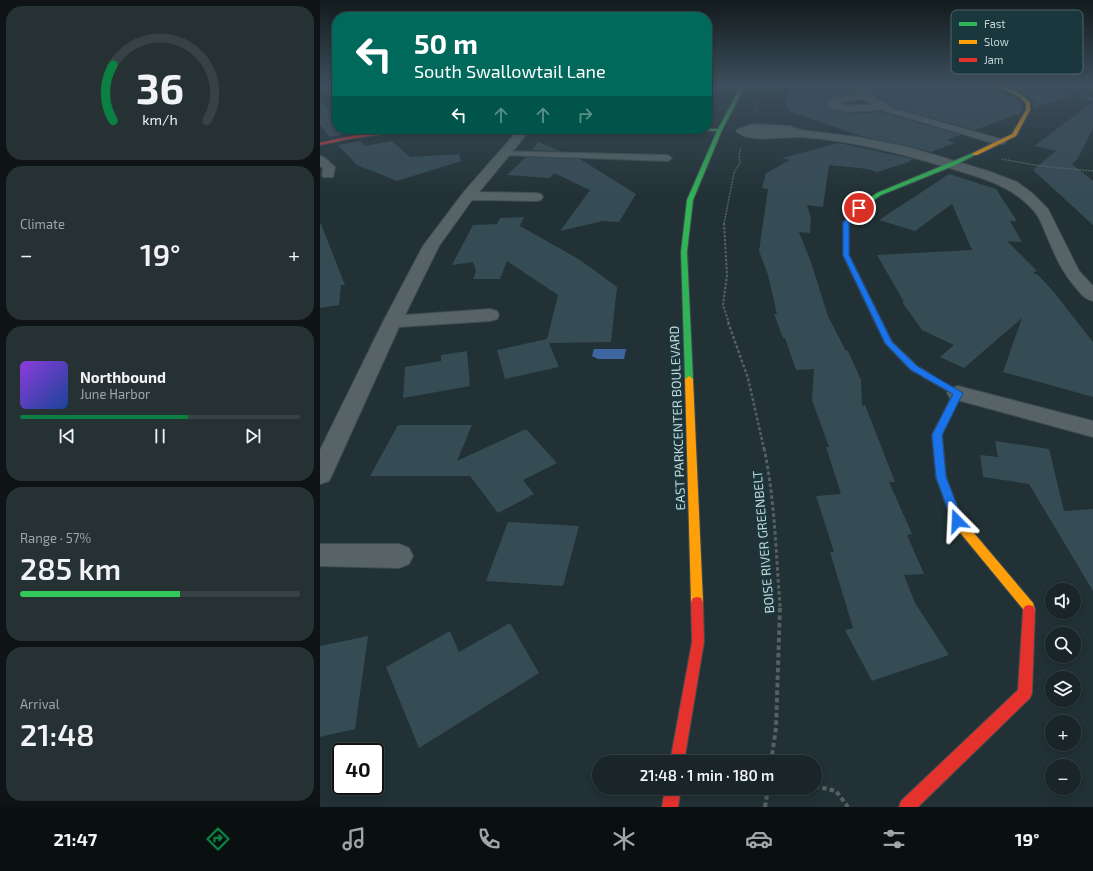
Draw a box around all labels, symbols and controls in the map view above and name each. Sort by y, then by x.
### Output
legend [951,10,1083,74]
text: Fast [984,17,1006,30]
text: 50 m [414,26,478,60]
icon: left [348,28,400,80]
text: Slow [984,35,1009,48]
text: Jam [984,53,1003,66]
text: South Swallowtail Lane [414,60,606,82]
text: 36 [136,62,184,112]
icon: left [448,104,470,126]
icon: ahead [490,104,512,126]
icon: ahead [532,104,554,126]
icon: right [574,104,596,126]
text: km/h [142,111,178,128]
pin [842,191,876,225]
icon: arrive [848,197,870,219]
text: Climate [20,216,65,232]
text: 19° [140,236,181,272]
text: − [20,241,33,267]
text: + [288,241,300,267]
street label: EAST PARKCENTER BOULEVARD [666,325,688,511]
text: Northbound [80,368,166,386]
text: June Harbor [80,386,150,402]
icon: previous [56,425,78,447]
icon: pause [149,425,171,447]
icon: next [242,425,264,447]
street label: BOISE RIVER GREENBELT [749,469,777,614]
position arrow [936,500,978,542]
text: Range · 57% [20,530,91,546]
text: 285 km [20,550,121,586]
map controls [1045,583,1081,795]
button: sound [1045,583,1081,619]
button: search [1045,627,1081,663]
button: layers [1045,671,1081,707]
text: Arrival [20,696,60,712]
button: + [1045,715,1081,751]
text: 21:48 [20,716,95,752]
speed limit sign: 40 [332,743,384,795]
button: − [1045,759,1081,795]
text: 21:48 · 1 min · 180 m [640,766,774,784]
icon: directions [204,825,232,853]
icon: music [340,825,368,853]
icon: phone [475,825,503,853]
icon: climate [610,825,638,853]
icon: car [745,825,773,853]
icon: filters [880,825,908,853]
text: 21:47 [54,828,97,850]
text: 19° [1015,828,1039,850]

